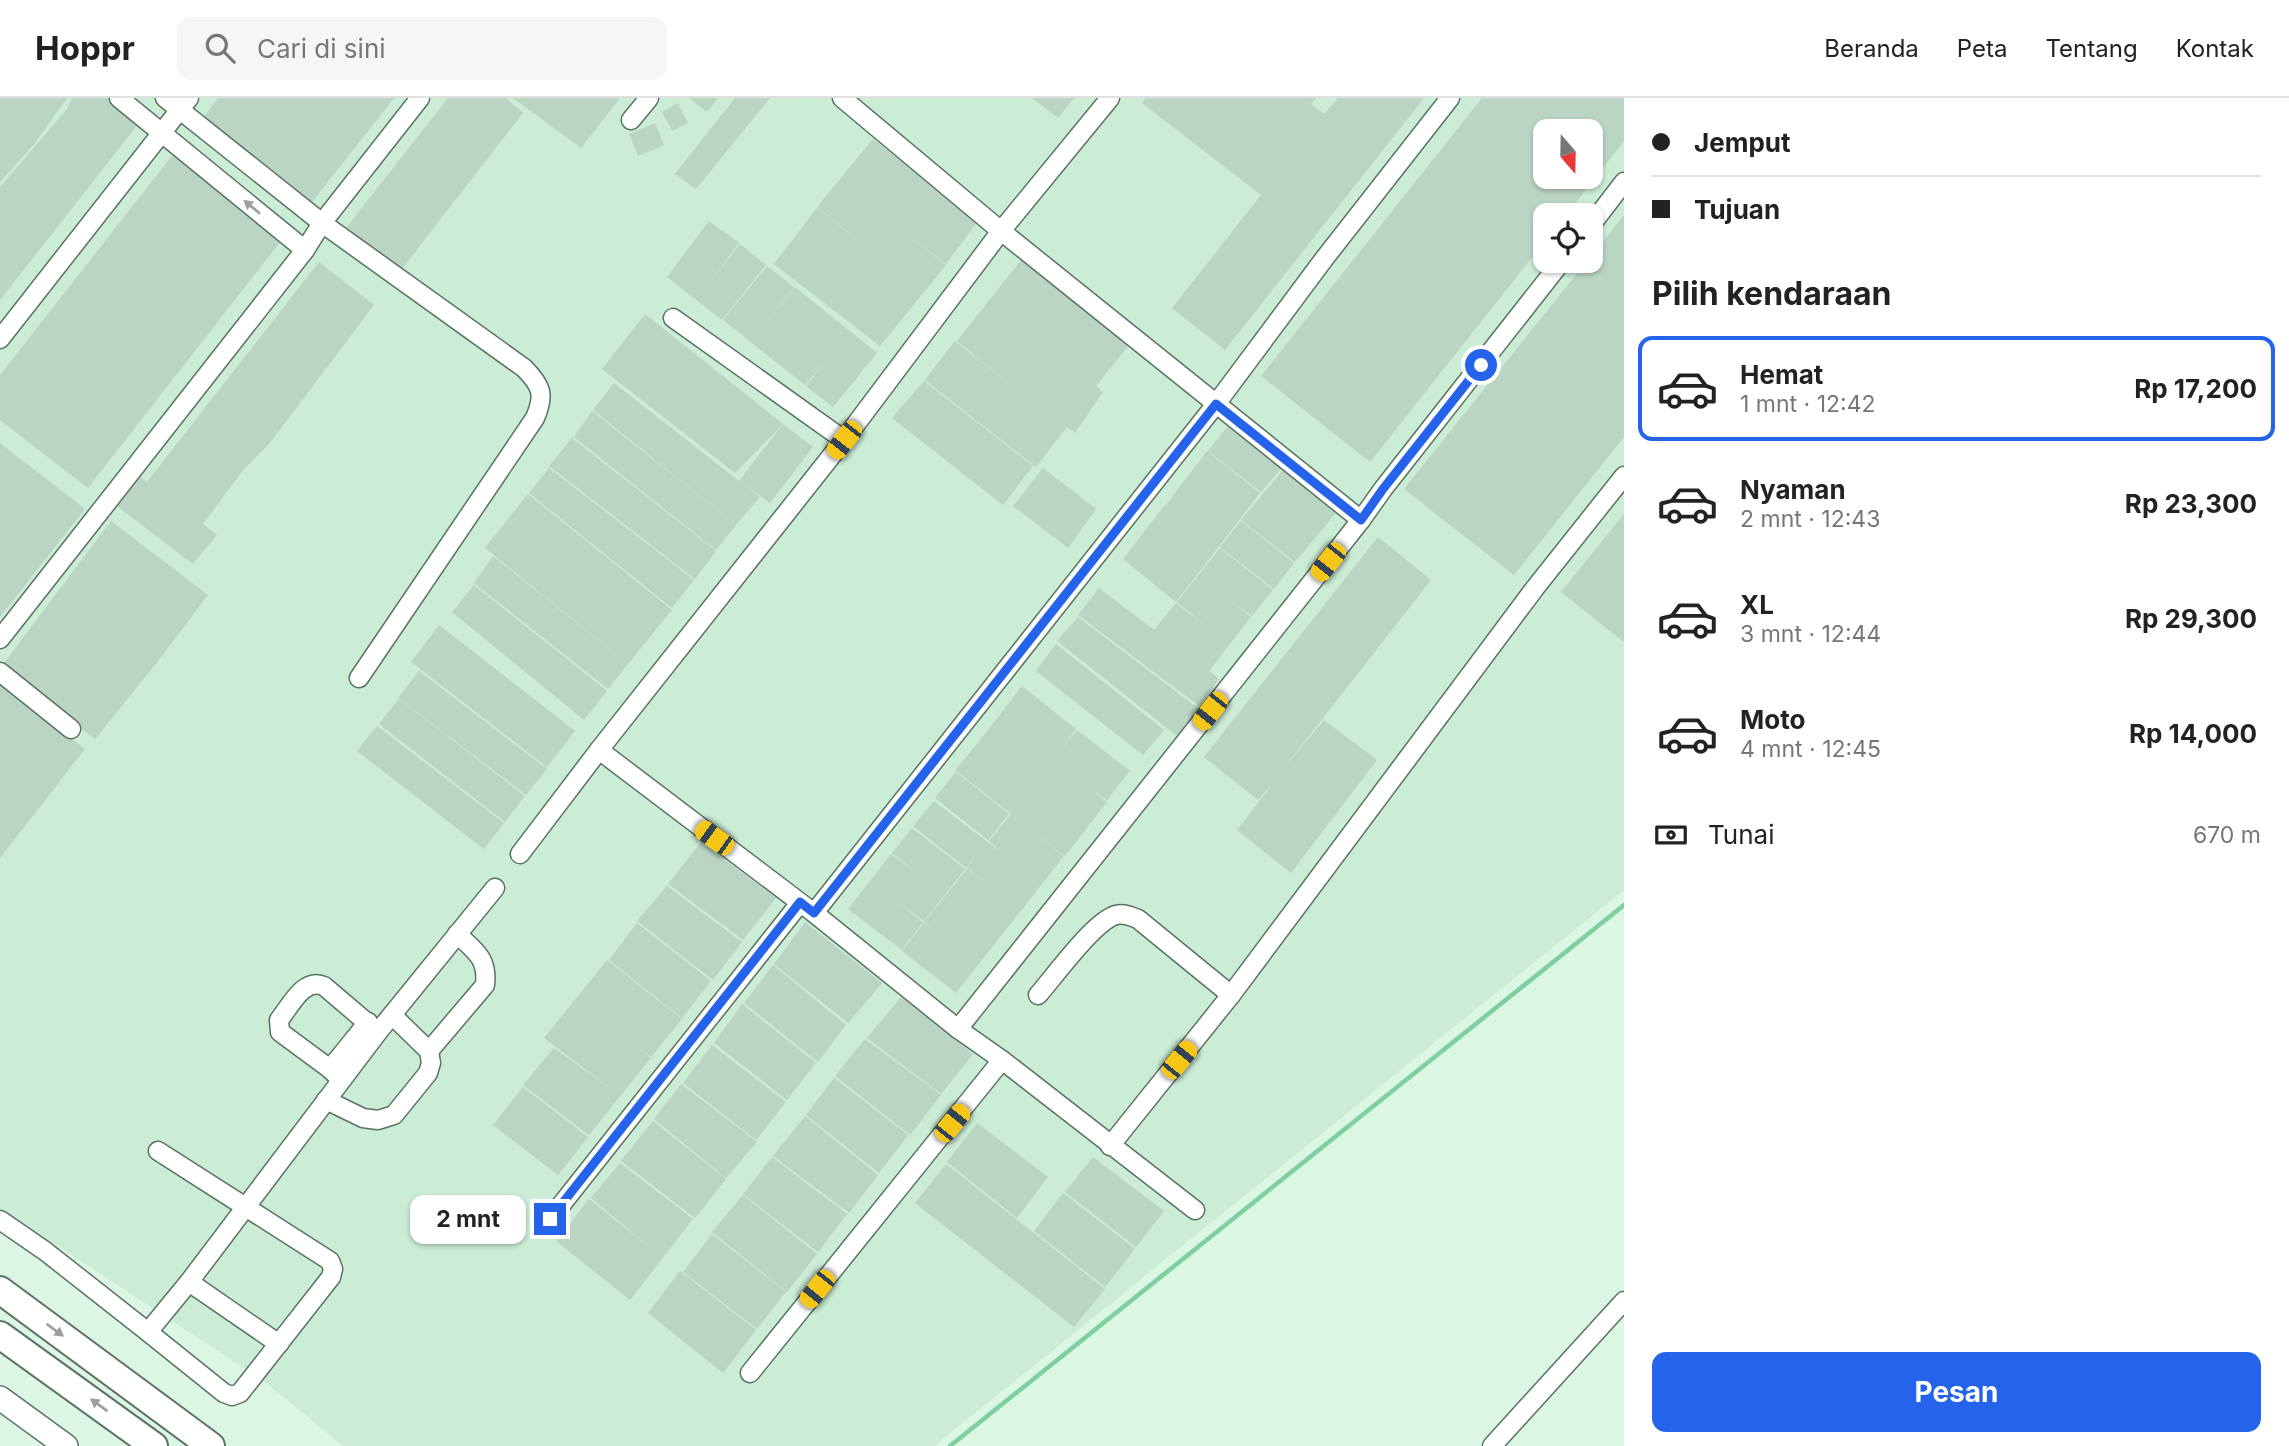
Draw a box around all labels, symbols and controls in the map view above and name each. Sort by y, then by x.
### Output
search box [177,17,667,80]
text: Hoppr [35,28,135,68]
icon: search [201,29,239,67]
text: Cari di sini [257,33,386,64]
text: Beranda [1824,34,1919,63]
text: Peta [1957,34,2007,63]
text: Tentang [2045,34,2138,63]
text: Kontak [2176,34,2254,63]
north arrow [1533,119,1603,189]
map controls [1533,119,1603,273]
text: Jemput [1694,127,1791,158]
text: Tujuan [1694,194,1780,225]
one-way arrow [244,200,261,215]
button: locate [1533,203,1603,273]
text: Pilih kendaraan [1652,274,1892,313]
route start [1465,349,1497,381]
icon: car [1656,357,1719,420]
text: Hemat [1740,359,1823,390]
text: Rp 17,200 [2134,373,2257,404]
text: 1 mnt · 12:42 [1740,390,1876,418]
car [823,417,866,463]
icon: car [1656,472,1719,535]
text: Nyaman [1740,474,1846,505]
text: Rp 23,300 [2125,488,2257,519]
text: 2 mnt · 12:43 [1740,505,1880,533]
car [1307,539,1350,585]
icon: car [1656,587,1719,650]
text: XL [1740,589,1774,620]
text: Rp 29,300 [2125,603,2257,634]
text: 3 mnt · 12:44 [1740,620,1881,648]
car [1189,688,1232,734]
icon: car [1656,702,1719,765]
text: Moto [1740,704,1805,735]
text: Rp 14,000 [2129,718,2257,749]
text: 4 mnt · 12:45 [1740,735,1881,763]
icon: cash [1652,816,1690,854]
car [691,817,738,859]
text: Tunai [1708,819,1775,850]
text: 670 m [2193,821,2261,849]
car [1158,1037,1201,1083]
car [931,1100,974,1146]
callout: 2 mnt [410,1194,526,1244]
route end [534,1203,566,1235]
text: 2 mnt [436,1205,500,1233]
car [796,1266,839,1312]
one-way arrow [46,1323,64,1337]
button: Pesan [1652,1352,2261,1432]
one-way arrow [90,1399,108,1413]

